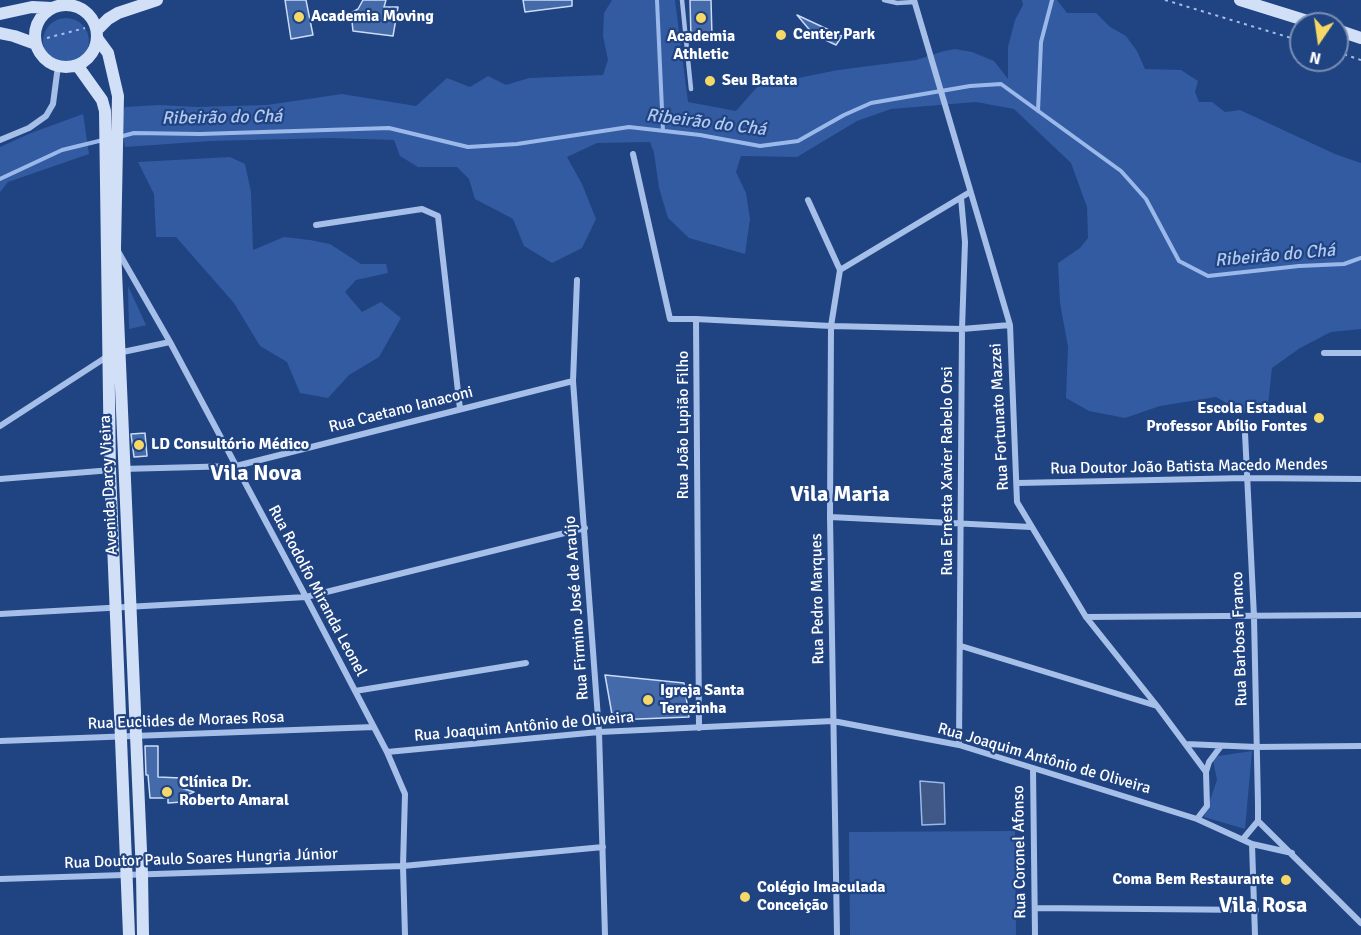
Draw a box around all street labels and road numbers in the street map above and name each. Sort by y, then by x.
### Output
street label: Rua Fortunato Mazzei [987,343,1013,491]
street label: Rua João Lupião Filho [674,351,694,499]
street label: Rua Ernesta Xavier Rabelo Orsi [938,366,958,576]
street label: Rua Caetano Ianaconi [327,383,475,437]
street label: Avenida Darcy Vieira [96,415,122,555]
street label: Rua Doutor João Batista Macedo Mendes [1050,455,1328,479]
street label: Rua Rodolfo Miranda Leonel [264,502,370,680]
street label: Rua Firmino José de Araújo [561,515,593,701]
street label: Rua Pedro Marques [807,533,829,665]
street label: Rua Barbosa Franco [1228,571,1252,707]
street label: Rua Euclides de Moraes Rosa [87,708,285,734]
street label: Rua Joaquim Antônio de Oliveira [413,708,635,746]
street label: Rua Joaquim Antônio de Oliveira [935,719,1153,799]
street label: Rua Coronel Afonso [1009,785,1031,919]
street label: Rua Doutor Paulo Soares Hungria Júnior [64,845,338,873]

